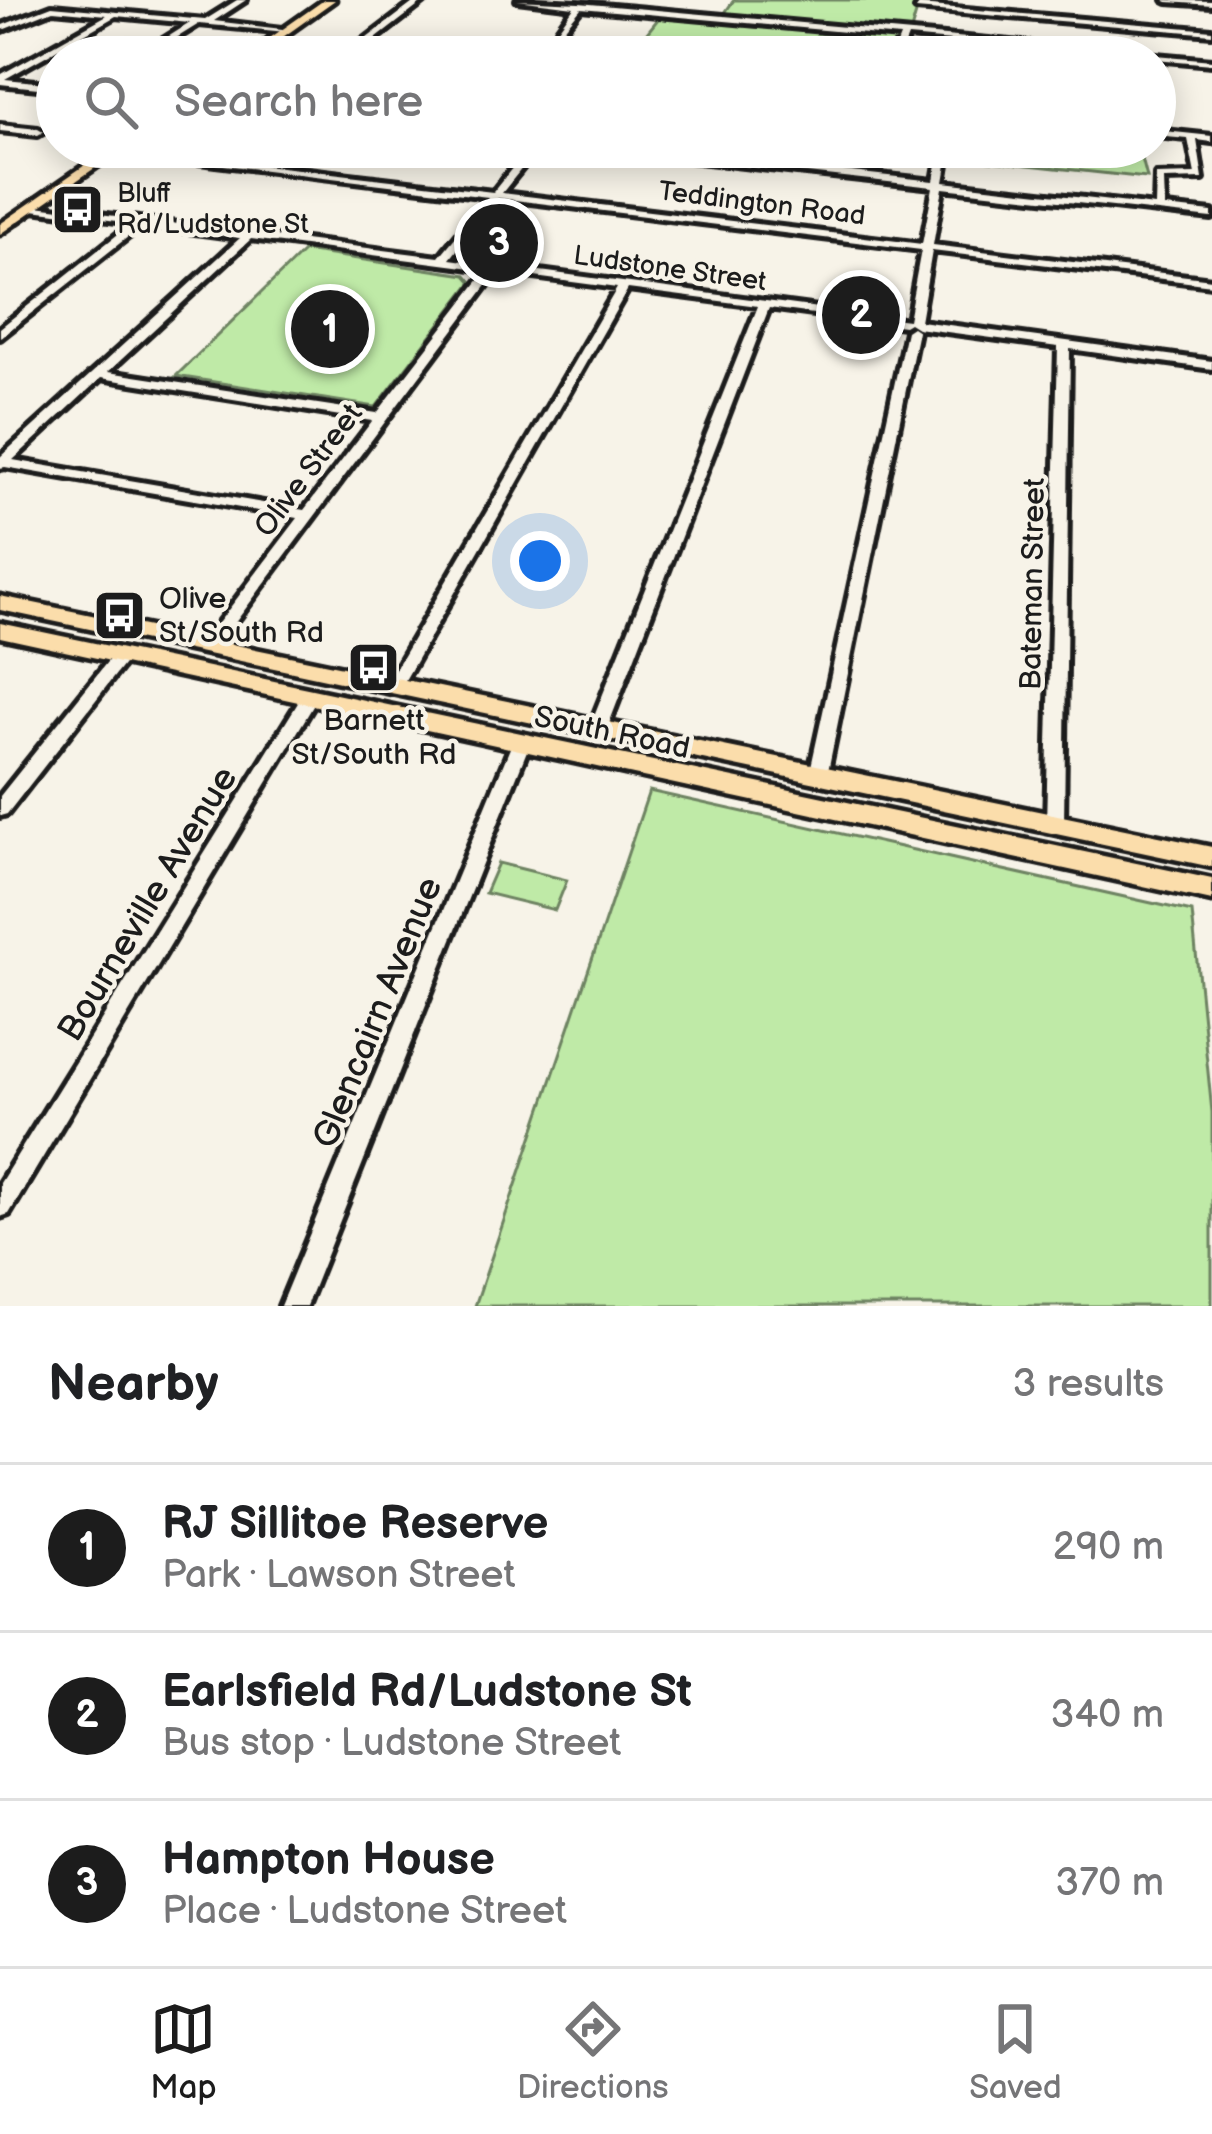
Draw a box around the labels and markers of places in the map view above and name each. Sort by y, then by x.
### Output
place label: Bluff Rd/Ludstone St [117,178,309,241]
bus stop icon: Bluff Rd/Ludstone St [50,181,106,237]
pin: 3 [460,198,538,288]
pin: 2 [822,270,900,360]
pin: 1 [291,284,369,374]
place label: Olive St/South Rd [159,581,324,651]
bus stop icon: Olive St/South Rd [92,587,148,643]
bus stop icon: Barnett St/South Rd [346,640,402,696]
place label: Barnett St/South Rd [292,703,456,773]

